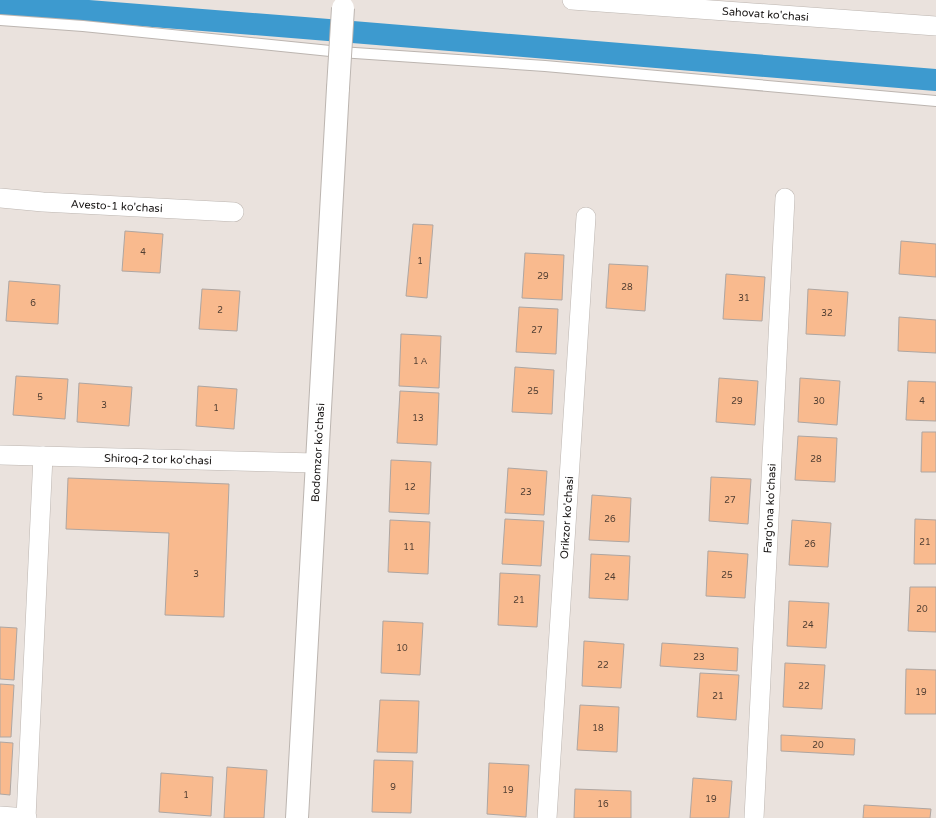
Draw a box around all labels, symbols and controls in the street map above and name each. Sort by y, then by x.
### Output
street label: Sahovat ko'chasi [722,5,809,24]
street label: Avesto-1 ko'chasi [70,197,163,215]
house number: 4 [140,247,146,258]
house number: 1 [417,256,423,267]
house number: 29 [537,271,549,282]
house number: 28 [621,282,633,293]
house number: 31 [738,293,750,304]
house number: 6 [30,298,36,309]
house number: 2 [217,305,223,316]
house number: 32 [821,308,833,319]
house number: 27 [531,325,543,336]
house number: 1 А [413,356,427,367]
house number: 25 [527,386,539,397]
house number: 5 [37,392,43,403]
house number: 29 [731,396,743,407]
house number: 30 [813,396,825,407]
house number: 4 [919,396,925,407]
house number: 3 [101,400,107,411]
house number: 1 [213,403,219,414]
street label: Bodomzor ko'chasi [309,403,327,502]
house number: 13 [412,413,424,424]
street label: Shiroq-2 tor ko'chasi [104,452,212,467]
house number: 28 [810,454,822,465]
street label: Farg'ona ko'chasi [761,463,779,554]
street label: Orikzor ko'chasi [558,476,576,559]
house number: 12 [404,482,416,493]
house number: 23 [520,487,532,498]
house number: 27 [724,495,736,506]
house number: 26 [604,514,616,525]
house number: 21 [919,537,931,548]
house number: 26 [804,539,816,550]
house number: 11 [403,542,415,553]
house number: 3 [193,569,199,580]
house number: 25 [721,570,733,581]
house number: 24 [604,572,616,583]
house number: 21 [513,595,525,606]
house number: 20 [916,604,928,615]
house number: 24 [802,620,814,631]
house number: 10 [396,643,408,654]
house number: 23 [693,652,705,663]
house number: 22 [597,660,609,671]
house number: 22 [798,681,810,692]
house number: 19 [915,687,927,698]
house number: 21 [712,691,724,702]
house number: 18 [592,723,604,734]
house number: 20 [812,740,824,751]
house number: 9 [390,782,396,793]
house number: 19 [502,785,514,796]
house number: 1 [183,790,189,801]
house number: 19 [705,794,717,805]
house number: 16 [597,799,609,810]

